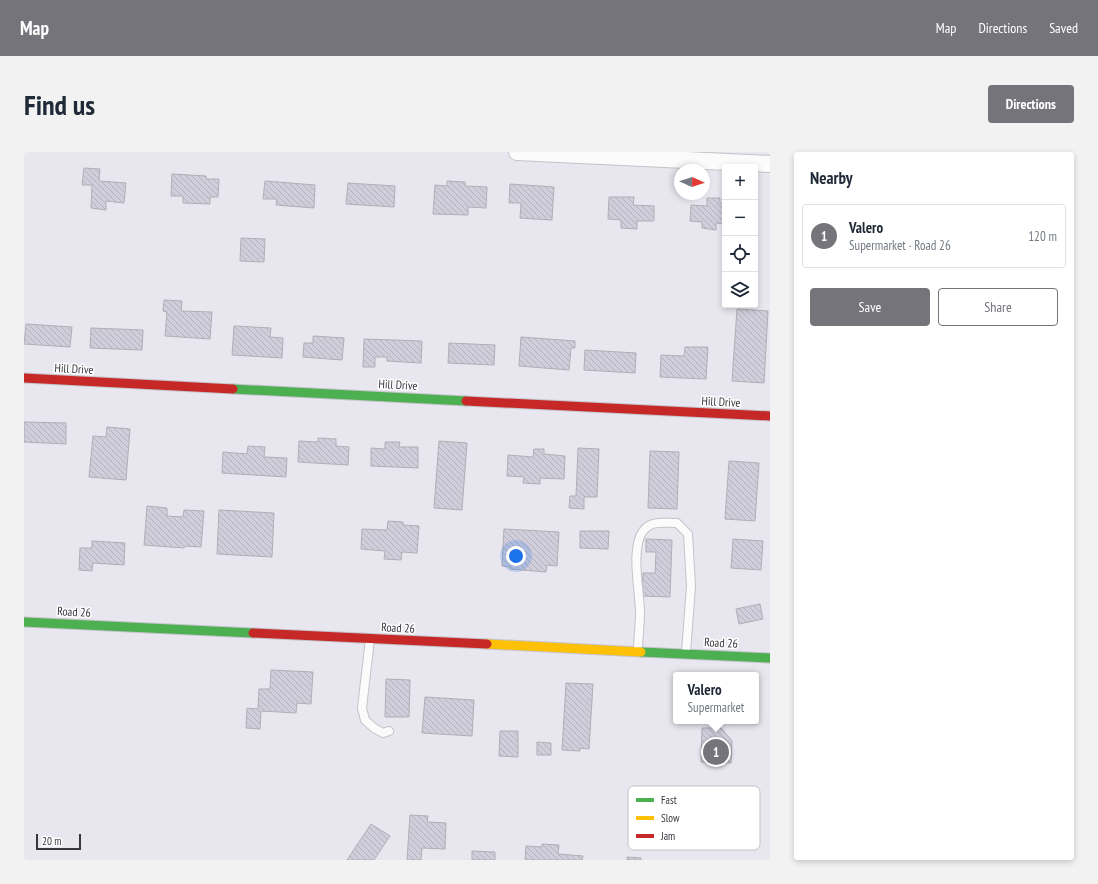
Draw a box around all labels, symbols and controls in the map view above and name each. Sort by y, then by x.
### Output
text: Map [20,16,49,40]
text: Map [936,19,956,37]
text: Directions [978,19,1027,37]
text: Saved [1049,19,1078,37]
button: Directions [988,85,1074,123]
text: Find us [24,86,95,123]
north arrow [674,164,710,200]
map controls [722,164,758,308]
button: + [722,164,758,200]
text: Nearby [810,167,853,189]
button: − [722,200,758,236]
text: Valero [849,218,883,237]
text: 1 [821,228,827,245]
text: 120 m [1028,228,1057,245]
button: locate [722,236,758,272]
text: Supermarket · Road 26 [849,237,951,254]
button: layers [722,272,758,308]
button: Save [810,288,930,326]
button: Share [938,288,1058,326]
street label: Hill Drive [54,360,94,377]
street label: Hill Drive [378,376,418,393]
street label: Hill Drive [701,393,741,410]
your location [506,546,526,566]
street label: Road 26 [57,603,91,620]
street label: Road 26 [381,619,415,636]
street label: Road 26 [704,634,738,651]
popup [673,672,759,724]
text: Valero [688,680,722,699]
text: Supermarket [688,699,744,716]
pin: 1 [703,737,729,767]
legend [628,786,760,850]
text: Fast [661,793,677,807]
text: Slow [661,811,680,825]
text: Jam [660,829,675,843]
scale bar [36,832,81,851]
text: 20 m [42,834,61,848]

